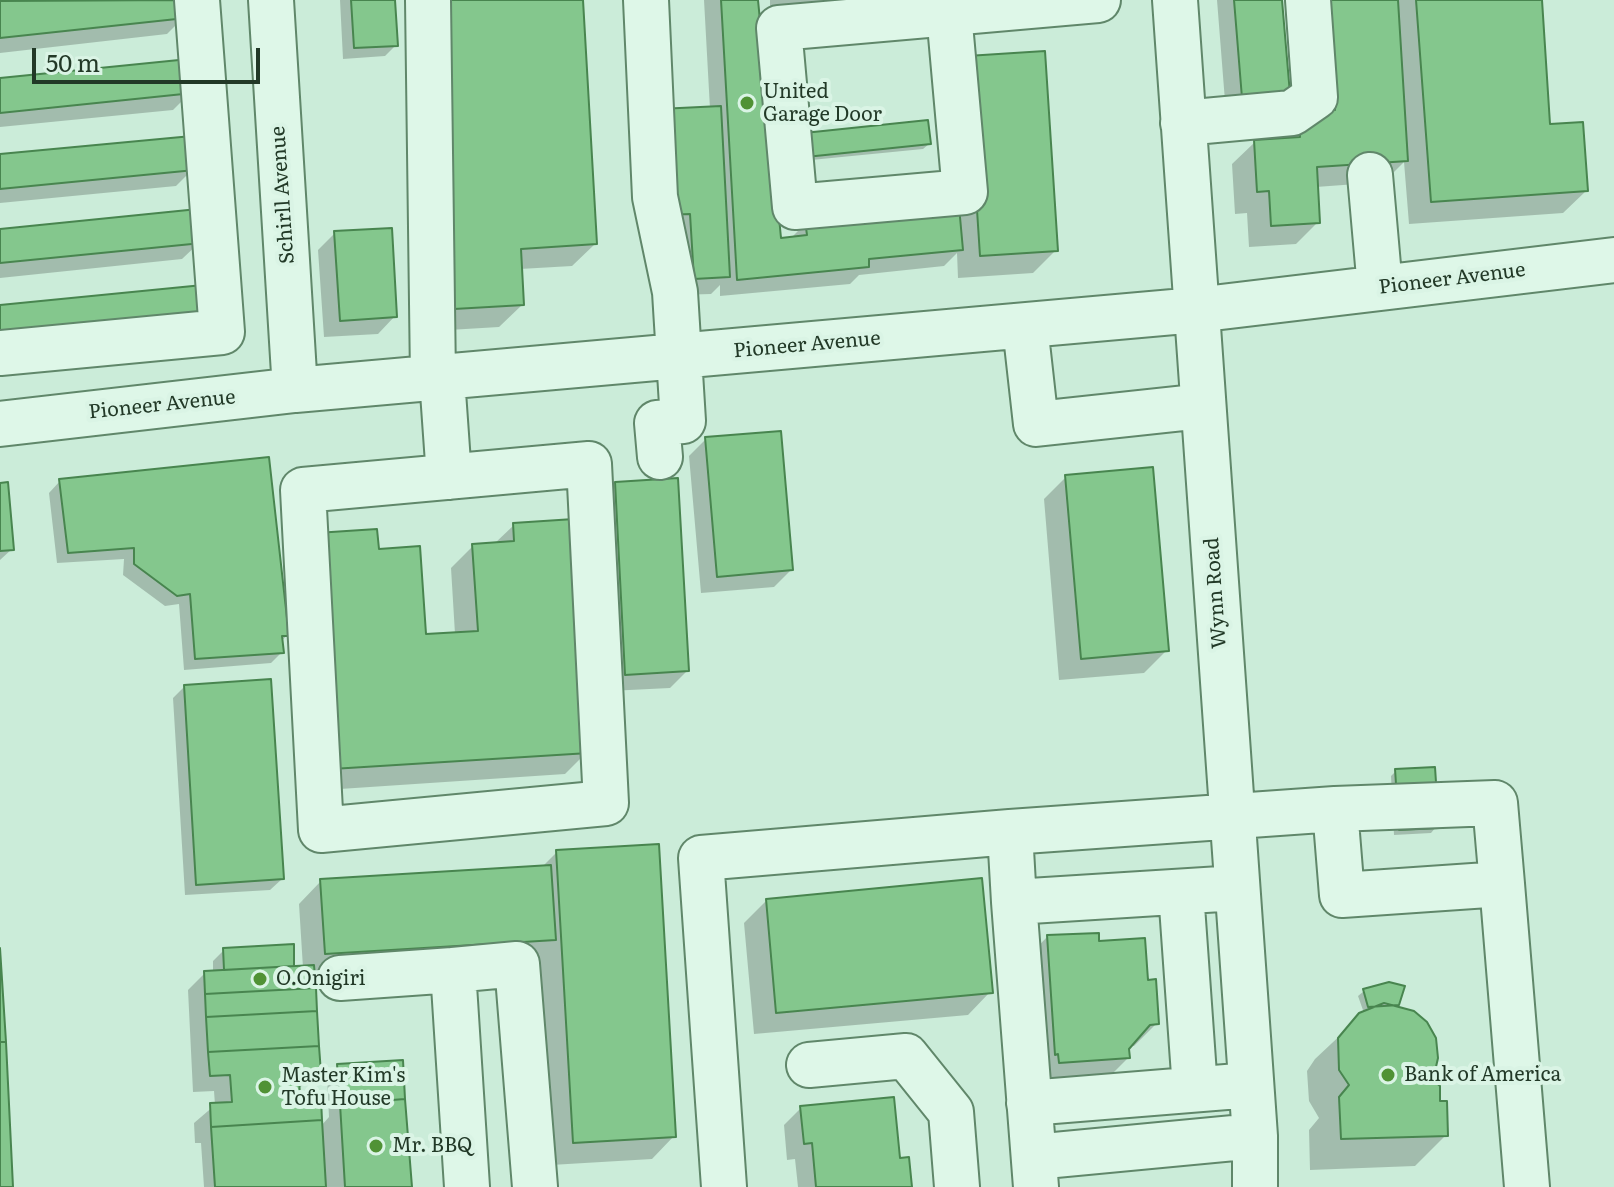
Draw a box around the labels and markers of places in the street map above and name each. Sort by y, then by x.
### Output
place label: United Garage Door [763,80,882,127]
marker: United Garage Door [738,94,756,112]
place label: O.Onigiri [276,967,365,991]
marker: O.Onigiri [251,970,269,988]
place label: Bank of America [1404,1063,1561,1087]
place label: Master Kim's Tofu House [281,1064,405,1111]
marker: Bank of America [1379,1066,1397,1084]
marker: Master Kim's Tofu House [256,1078,274,1096]
place label: Mr. BBQ [392,1134,472,1158]
marker: Mr. BBQ [367,1137,385,1155]

